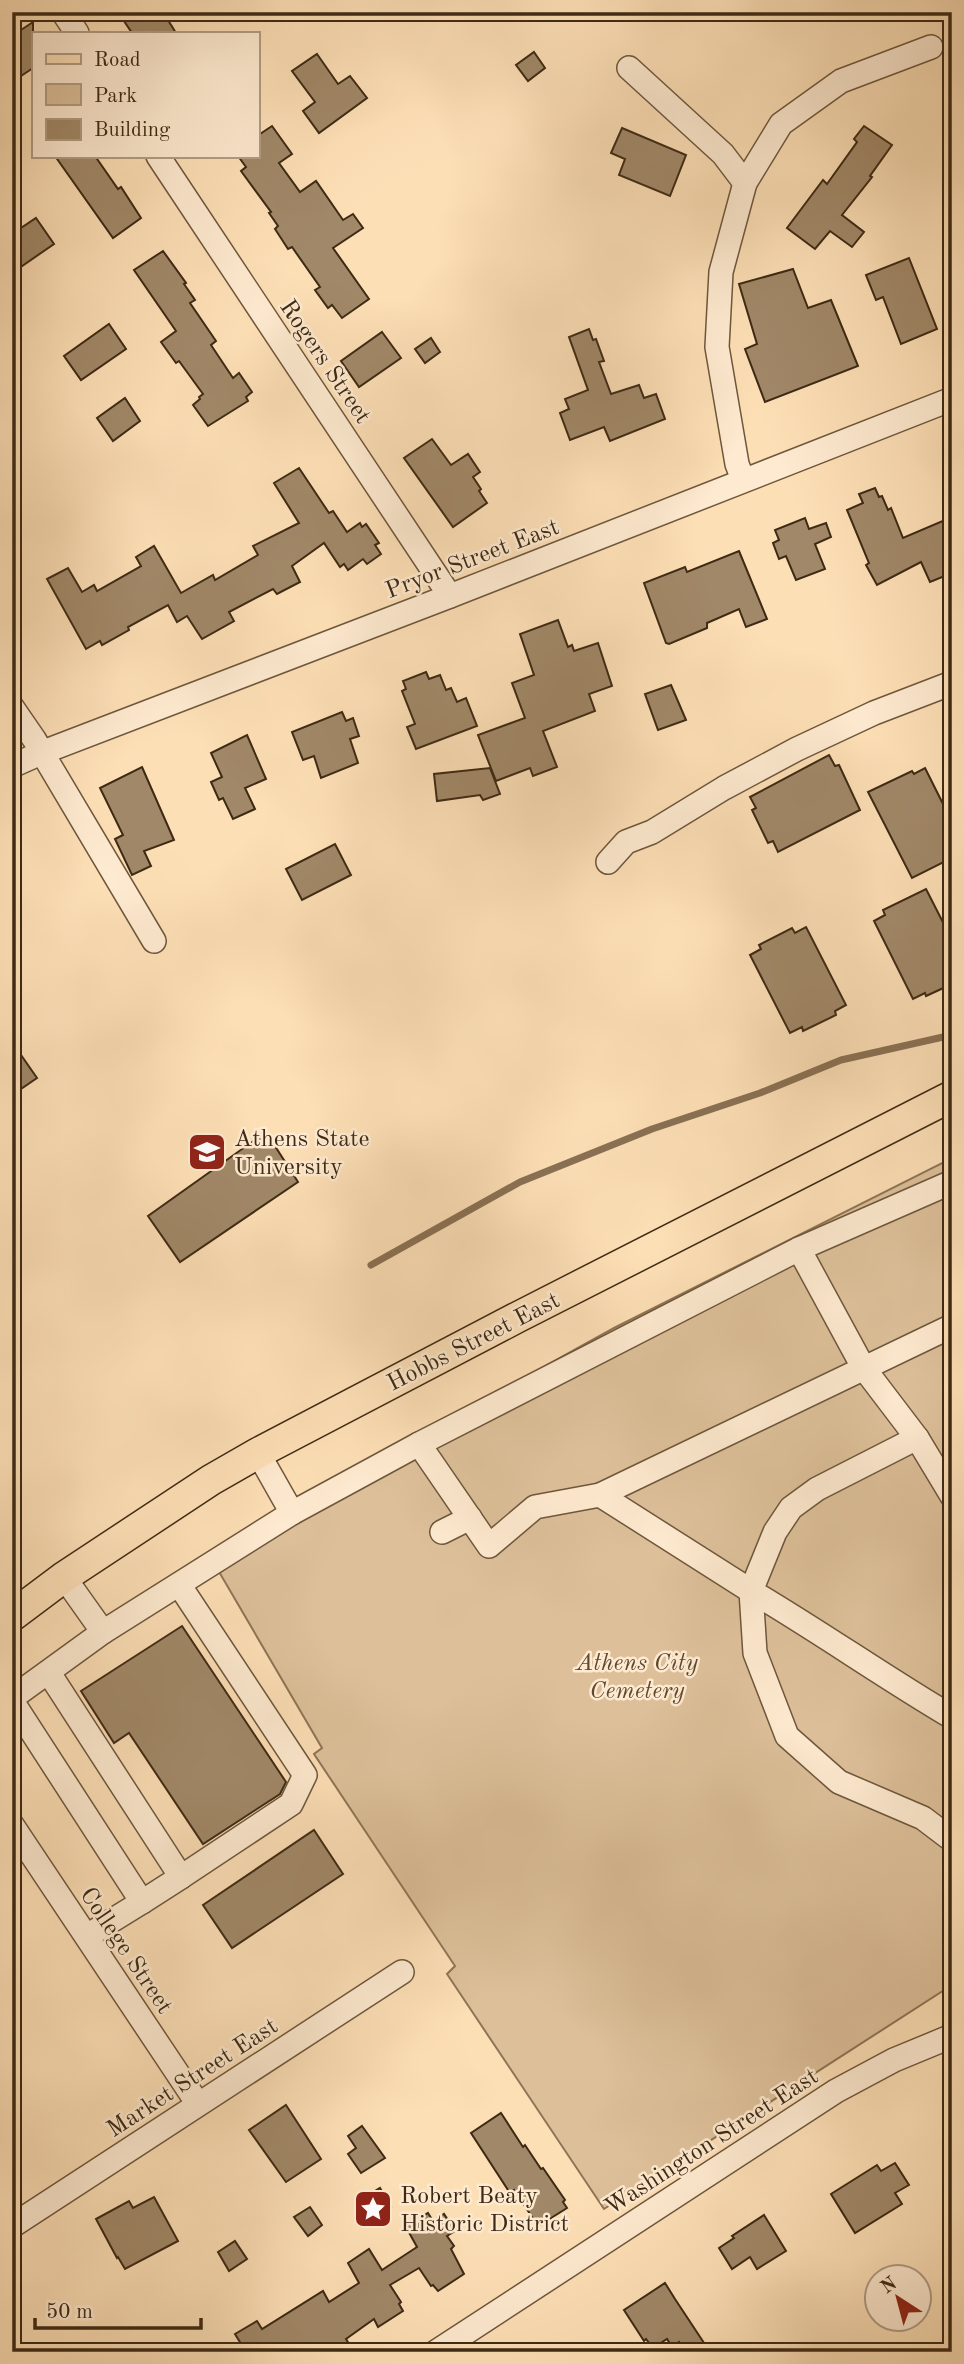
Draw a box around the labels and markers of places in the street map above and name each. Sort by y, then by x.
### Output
place label: Athens State University [234,1128,370,1180]
school or university icon: Athens State University [186,1131,228,1173]
place label: Robert Beaty Historic District [400,2185,569,2237]
place icon: Robert Beaty Historic District [352,2188,394,2230]

